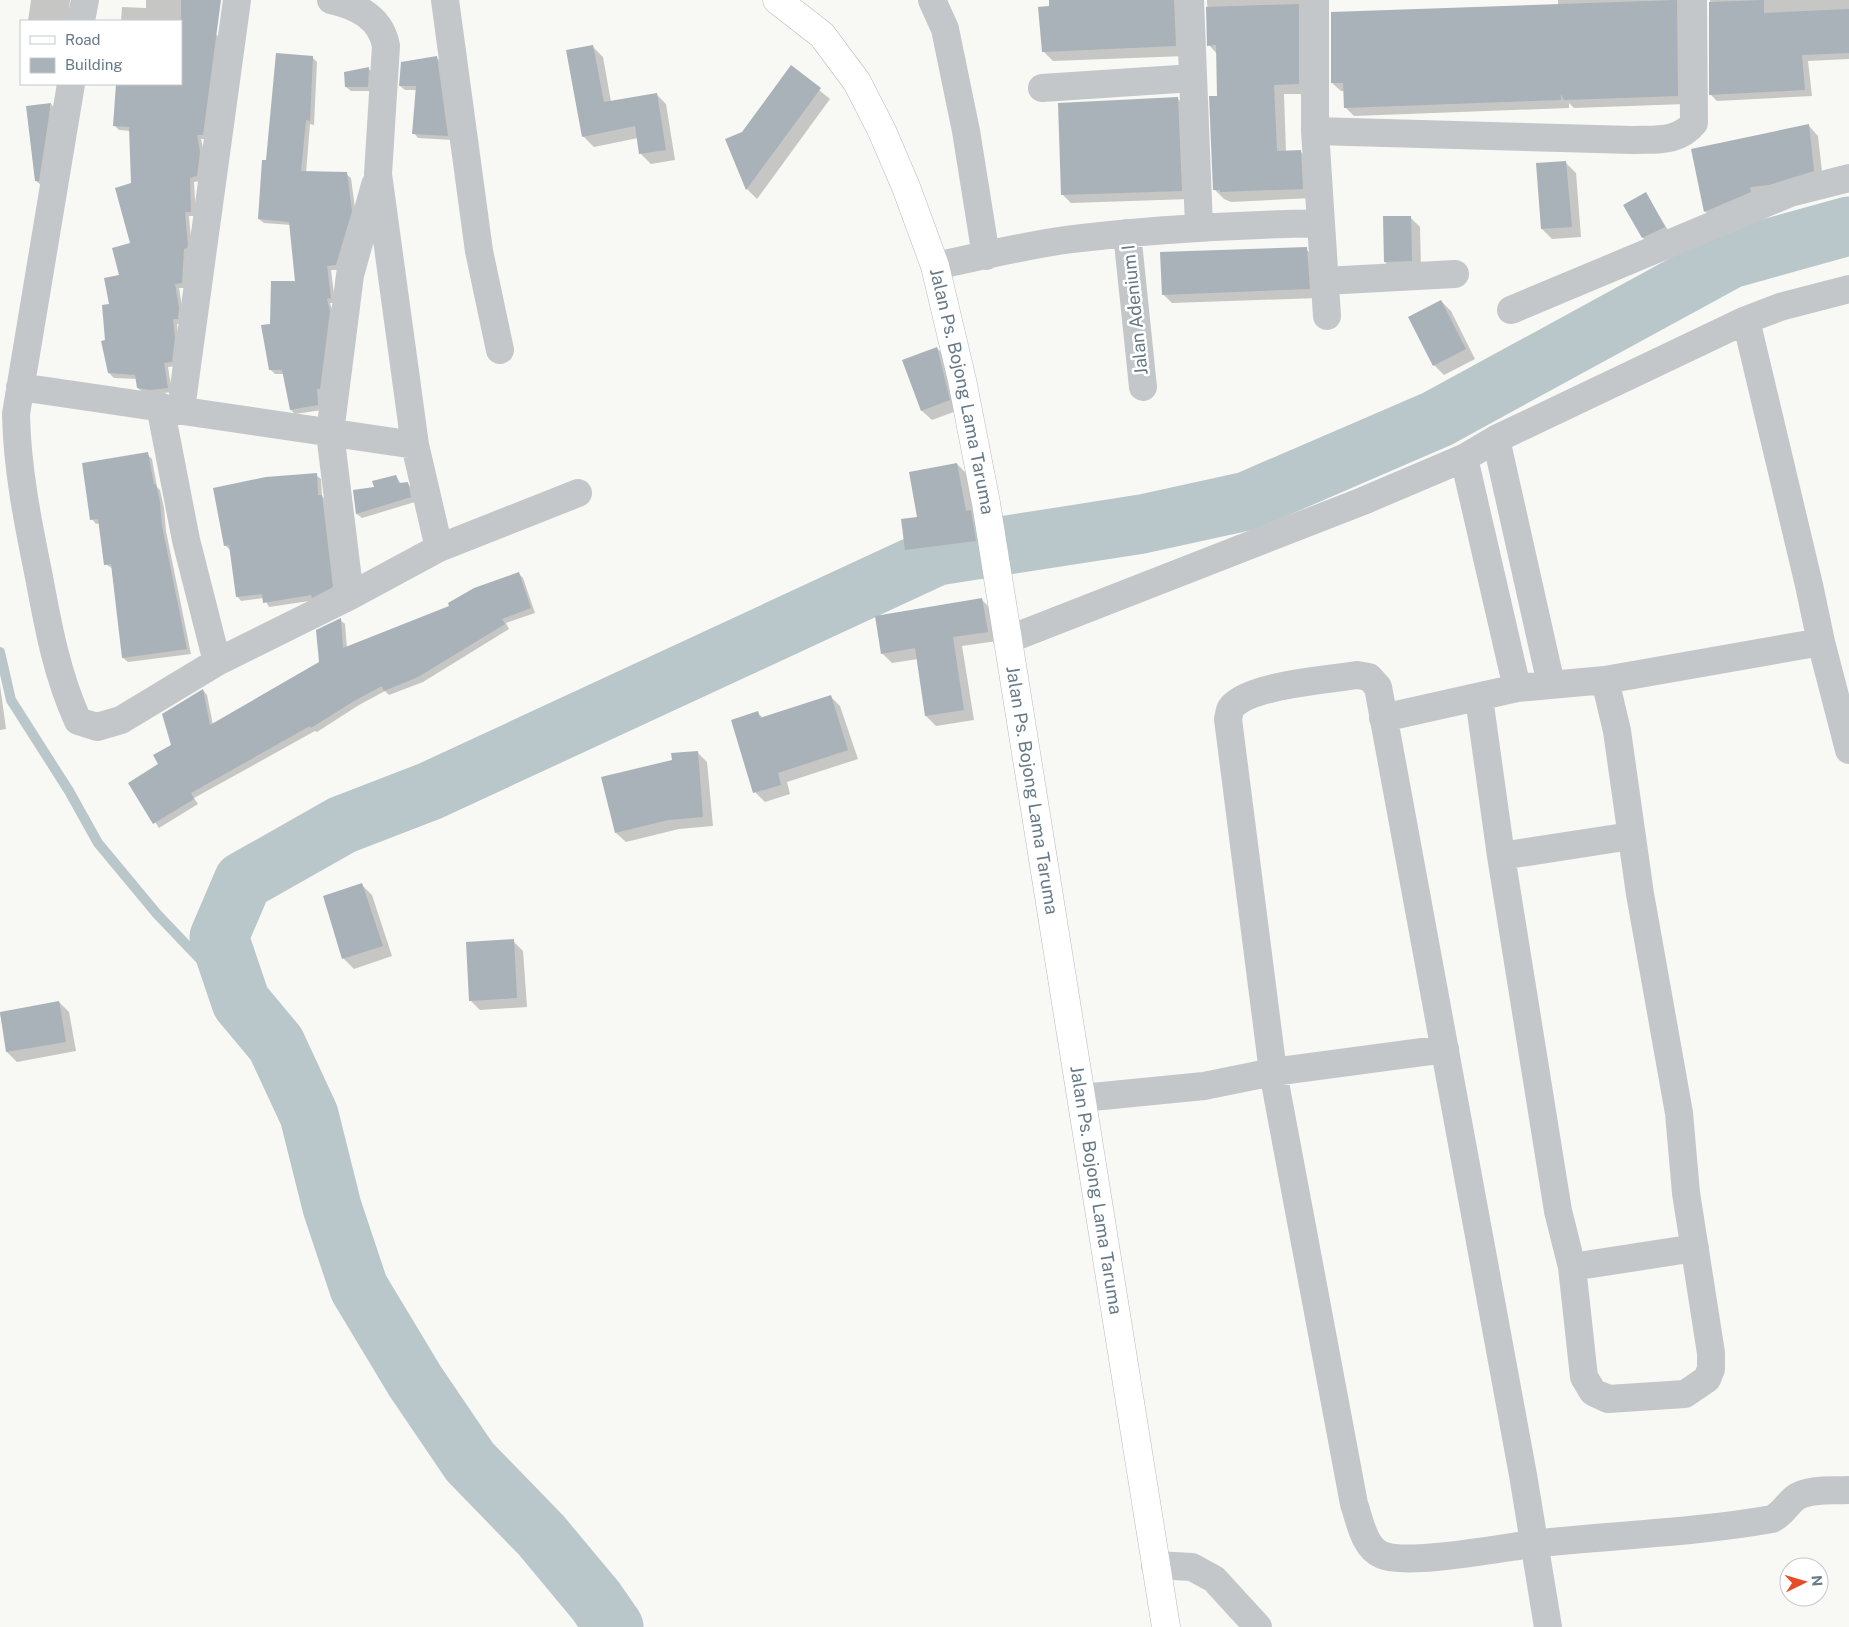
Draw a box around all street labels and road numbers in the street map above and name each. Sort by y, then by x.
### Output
street label: Jalan Adenium I [1117,244,1152,376]
street label: Jalan Ps. Bojong Lama Taruma [926,266,999,516]
street label: Jalan Ps. Bojong Lama Taruma [1002,664,1063,916]
street label: Jalan Ps. Bojong Lama Taruma [1066,1064,1127,1316]

